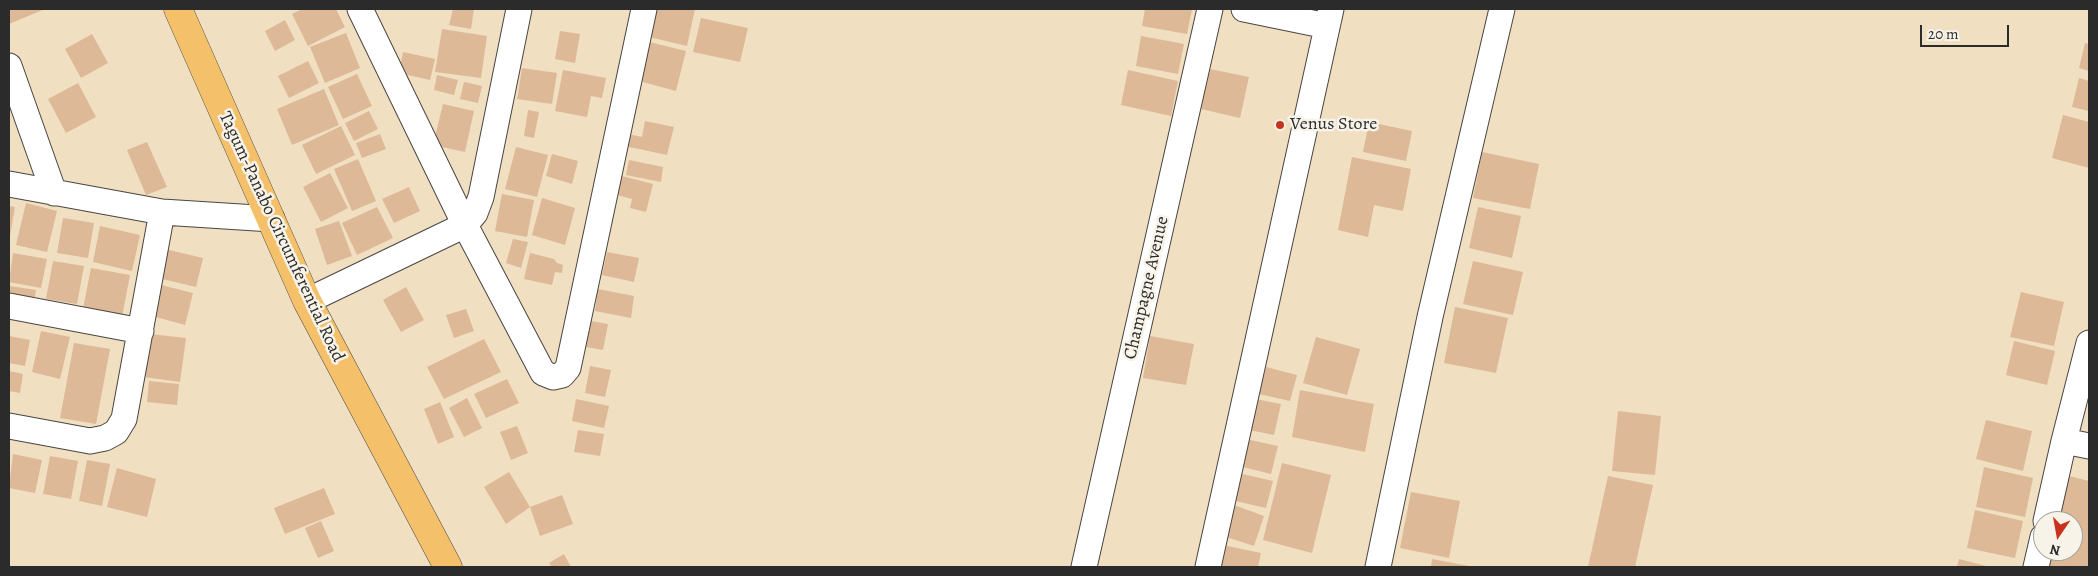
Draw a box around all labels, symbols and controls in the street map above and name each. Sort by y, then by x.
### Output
scale bar [1923,15,2012,47]
text: 20 m [1928,24,1959,44]
street label: Tagum-Panabo Circumferential Road [213,109,349,365]
place label: Venus Store [1290,114,1377,136]
marker: Venus Store [1274,119,1286,131]
street label: Champagne Avenue [1120,214,1174,362]
north arrow [2033,511,2083,561]
text: N [2048,540,2062,561]

